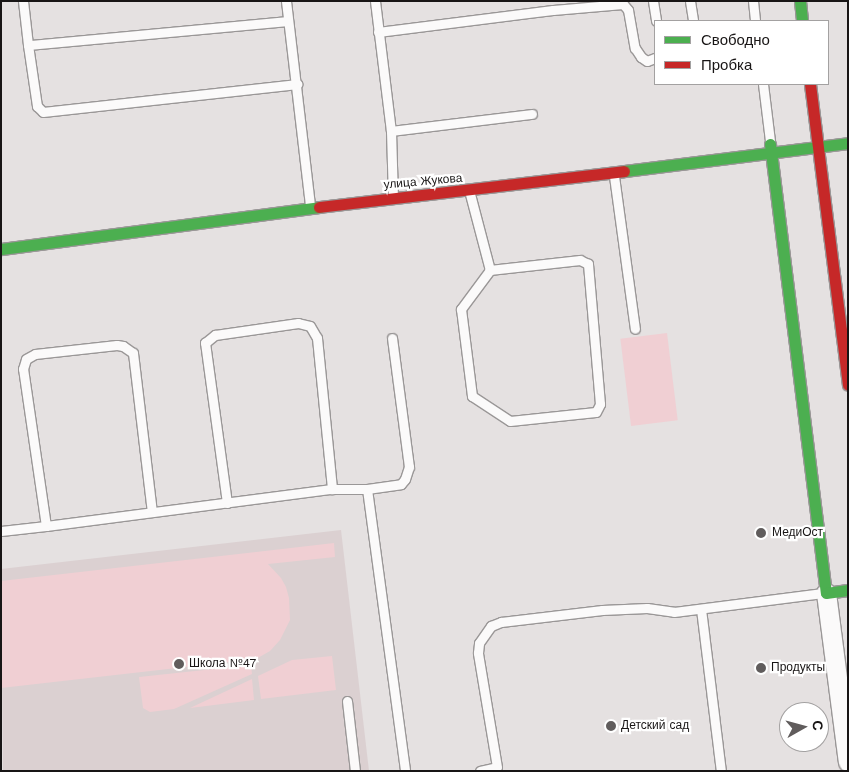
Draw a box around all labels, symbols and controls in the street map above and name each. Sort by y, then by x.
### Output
legend [654,20,829,85]
text: Свободно [701,31,770,49]
text: Пробка [701,56,752,74]
street label: улица Жукова [383,171,463,193]
marker: МедиОст [754,526,768,540]
place label: МедиОст [772,526,823,540]
place label: Школа №47 [189,657,256,671]
marker: Школа №47 [173,658,185,670]
place label: Продукты [771,661,825,675]
marker: Продукты [755,662,767,674]
north arrow [779,702,829,752]
place label: Детский сад [621,719,689,733]
text: С [809,719,826,731]
marker: Детский сад [605,720,617,732]

